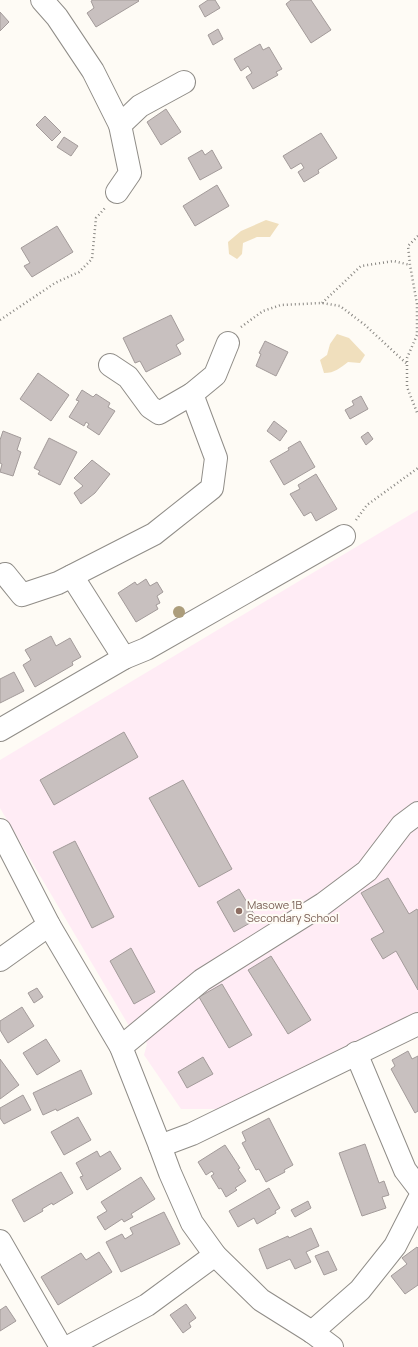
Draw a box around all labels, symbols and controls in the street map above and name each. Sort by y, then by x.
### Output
place label: Masowe 1B Secondary School [247,897,339,925]
marker: Masowe 1B Secondary School [234,906,244,916]

